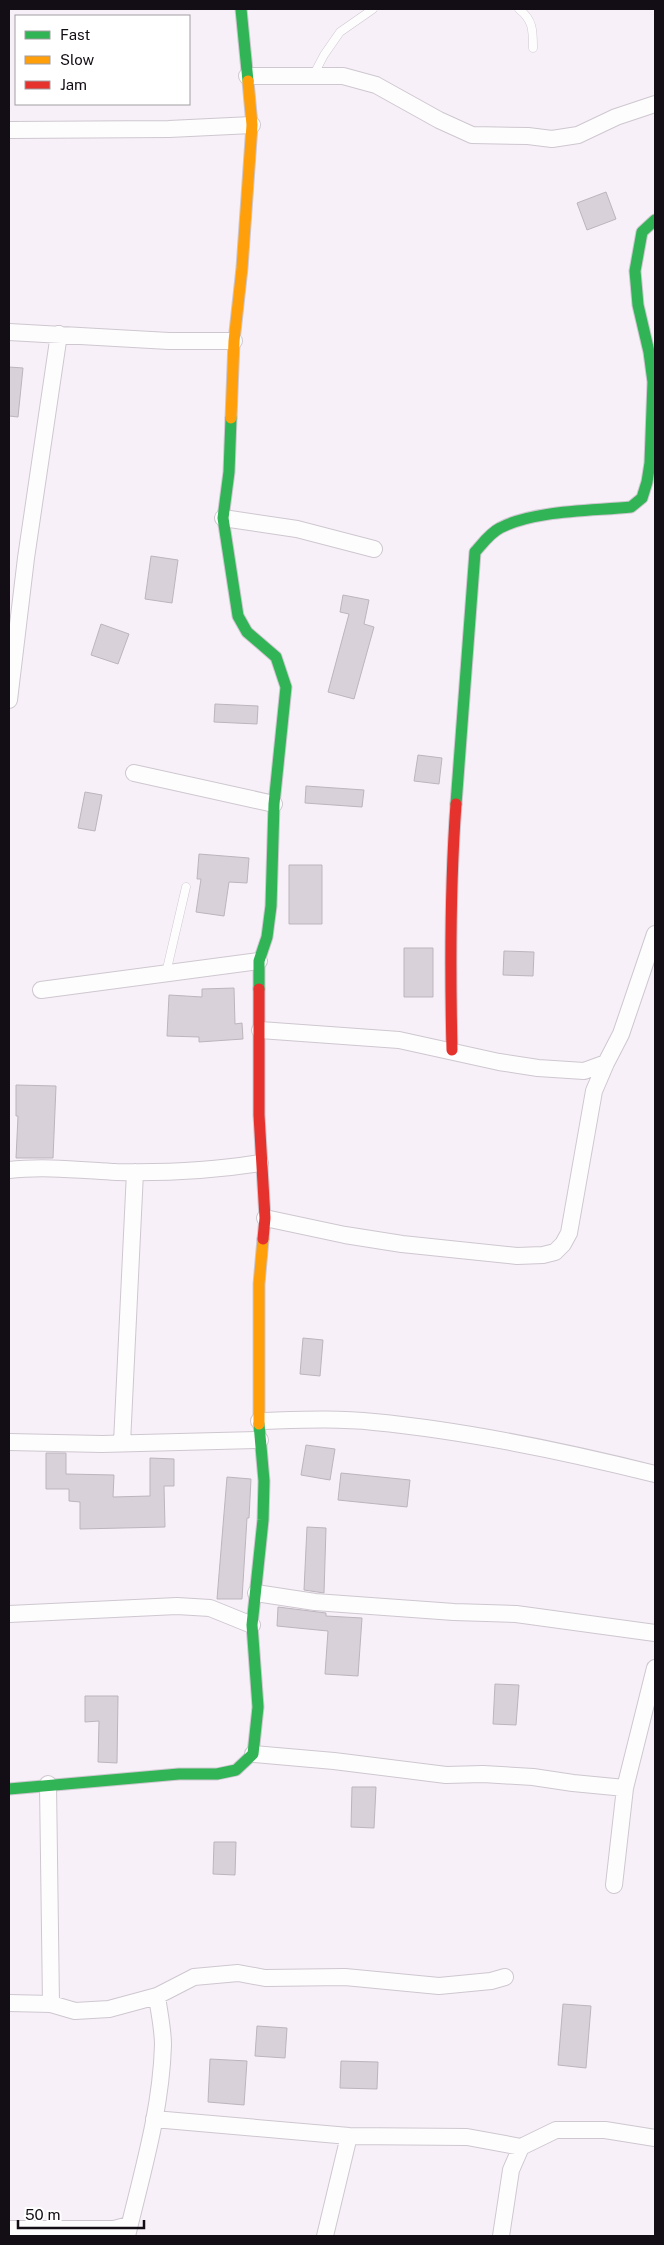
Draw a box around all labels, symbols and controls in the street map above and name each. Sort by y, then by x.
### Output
legend [15,15,190,105]
text: Fast [60,26,90,43]
text: Slow [60,51,95,68]
text: Jam [60,76,87,93]
scale bar [18,2198,144,2230]
text: 50 m [25,2206,60,2223]

